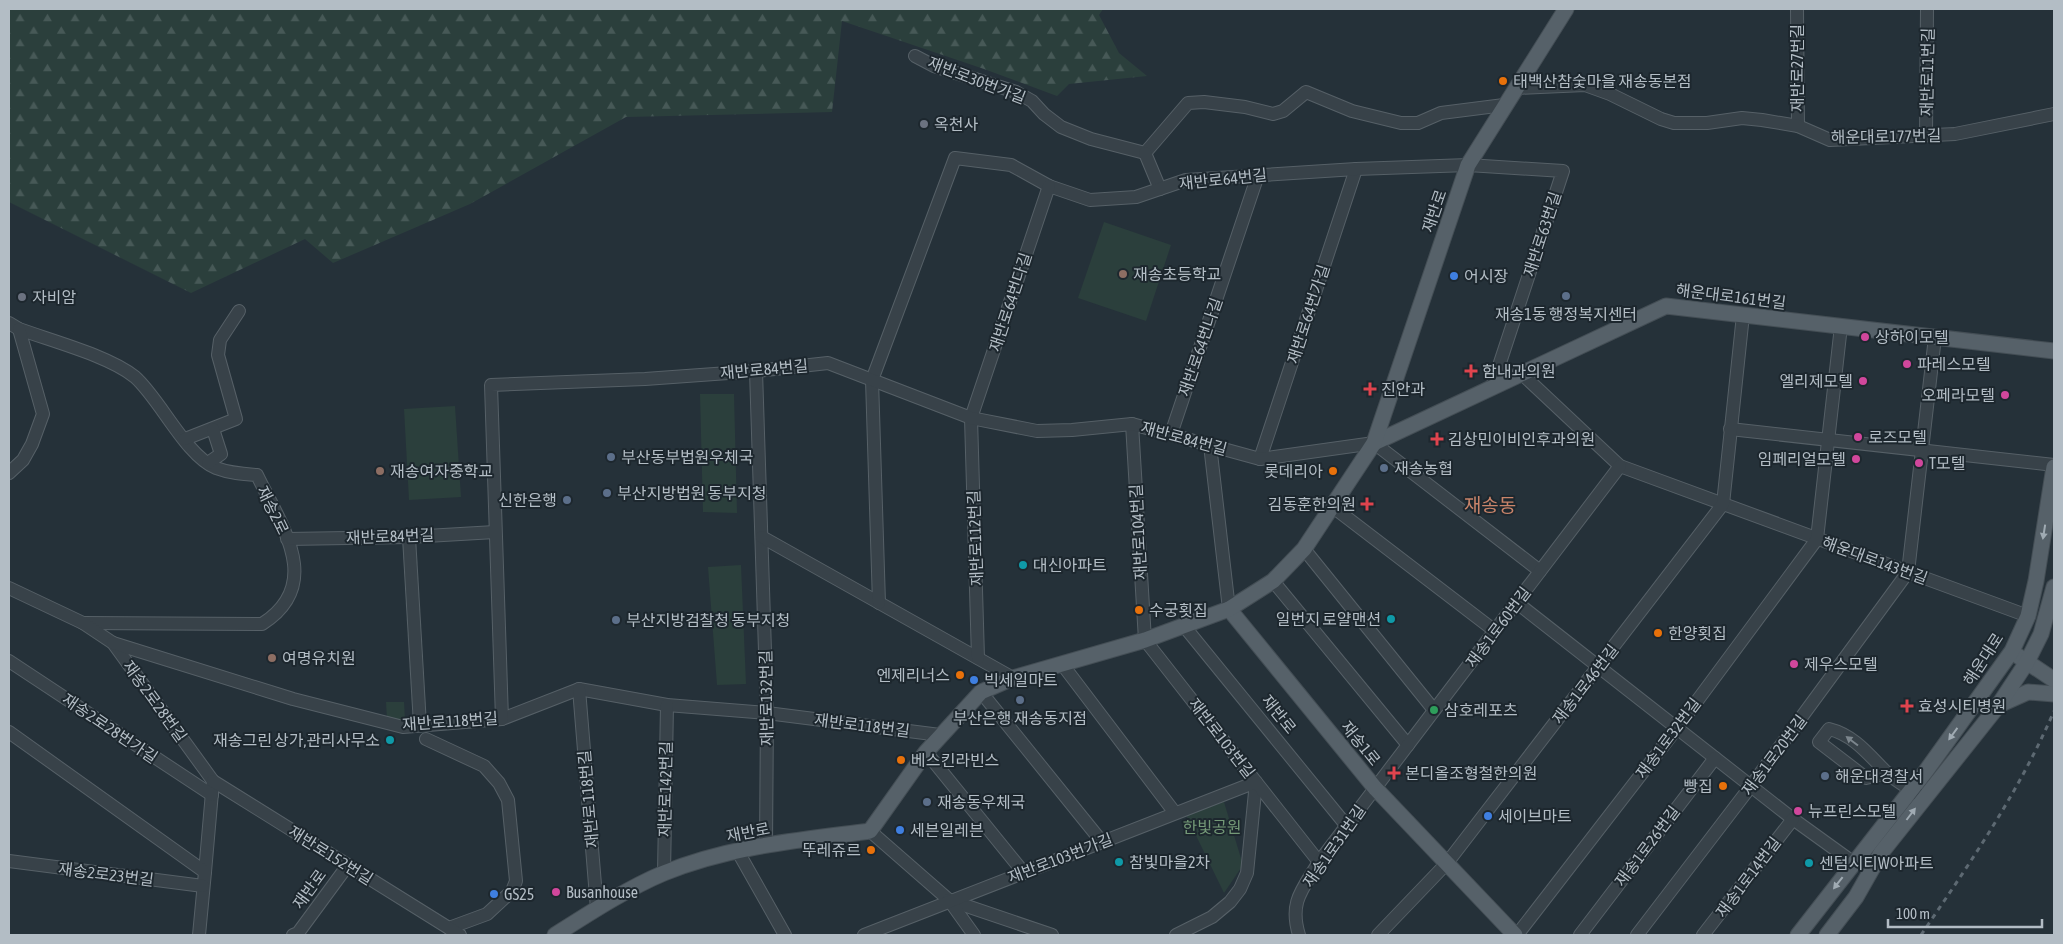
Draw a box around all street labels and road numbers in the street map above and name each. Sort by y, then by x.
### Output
street label: 재반로27번길 [1788,24,1806,112]
street label: 재반로11번길 [1917,28,1937,116]
street label: 재반로30번가길 [926,53,1028,107]
street label: 해운대로177번길 [1830,126,1942,146]
street label: 재반로64번길 [1178,165,1268,193]
street label: 재반로 [1418,187,1450,235]
street label: 재반로63번길 [1520,189,1564,279]
street label: 재반로64번다길 [985,250,1035,354]
street label: 재반로64번가길 [1283,262,1333,366]
street label: 해운대로161번길 [1675,280,1787,312]
street label: 재반로64번나길 [1175,295,1225,399]
street label: 재반로84번길 [719,356,809,382]
street label: 재반로84번길 [1139,418,1229,458]
street label: 재송2로 [254,483,293,537]
street label: 재반로104번길 [1126,484,1150,580]
street label: 재반로112번길 [964,490,986,586]
street label: 재반로84번길 [345,525,435,547]
street label: 해운대로143번길 [1820,533,1930,587]
street label: 재송1로60번길 [1462,583,1534,671]
street label: 해운대로 [1959,629,2007,689]
street label: 재송1로46번길 [1548,641,1622,727]
street label: 재반로132번길 [756,650,776,746]
street label: 재송2로28번길 [119,657,191,745]
street label: 재송2로28번가길 [59,690,161,766]
street label: 재반로 [1258,691,1300,737]
street label: 재송1로32번길 [1632,694,1704,782]
street label: 재반로103번길 [1185,695,1259,781]
street label: 재반로118번길 [401,709,499,733]
street label: 재반로118번길 [813,710,911,740]
street label: 재송1로20번길 [1738,711,1810,799]
street label: 재송1로 [1338,717,1384,769]
street label: 재반로142번길 [655,741,675,837]
street label: 재반로 118번길 [575,749,601,849]
street label: 재송1로31번길 [1299,801,1369,891]
street label: 재송1로26번길 [1611,802,1683,890]
street label: 재반로 [725,819,772,845]
street label: 재반로152번길 [285,821,377,889]
street label: 재반로103번가길 [1005,830,1115,886]
street label: 재송1로14번길 [1712,833,1784,921]
street label: 재송2로23번길 [57,859,155,889]
street label: 재반로 [288,865,330,913]

